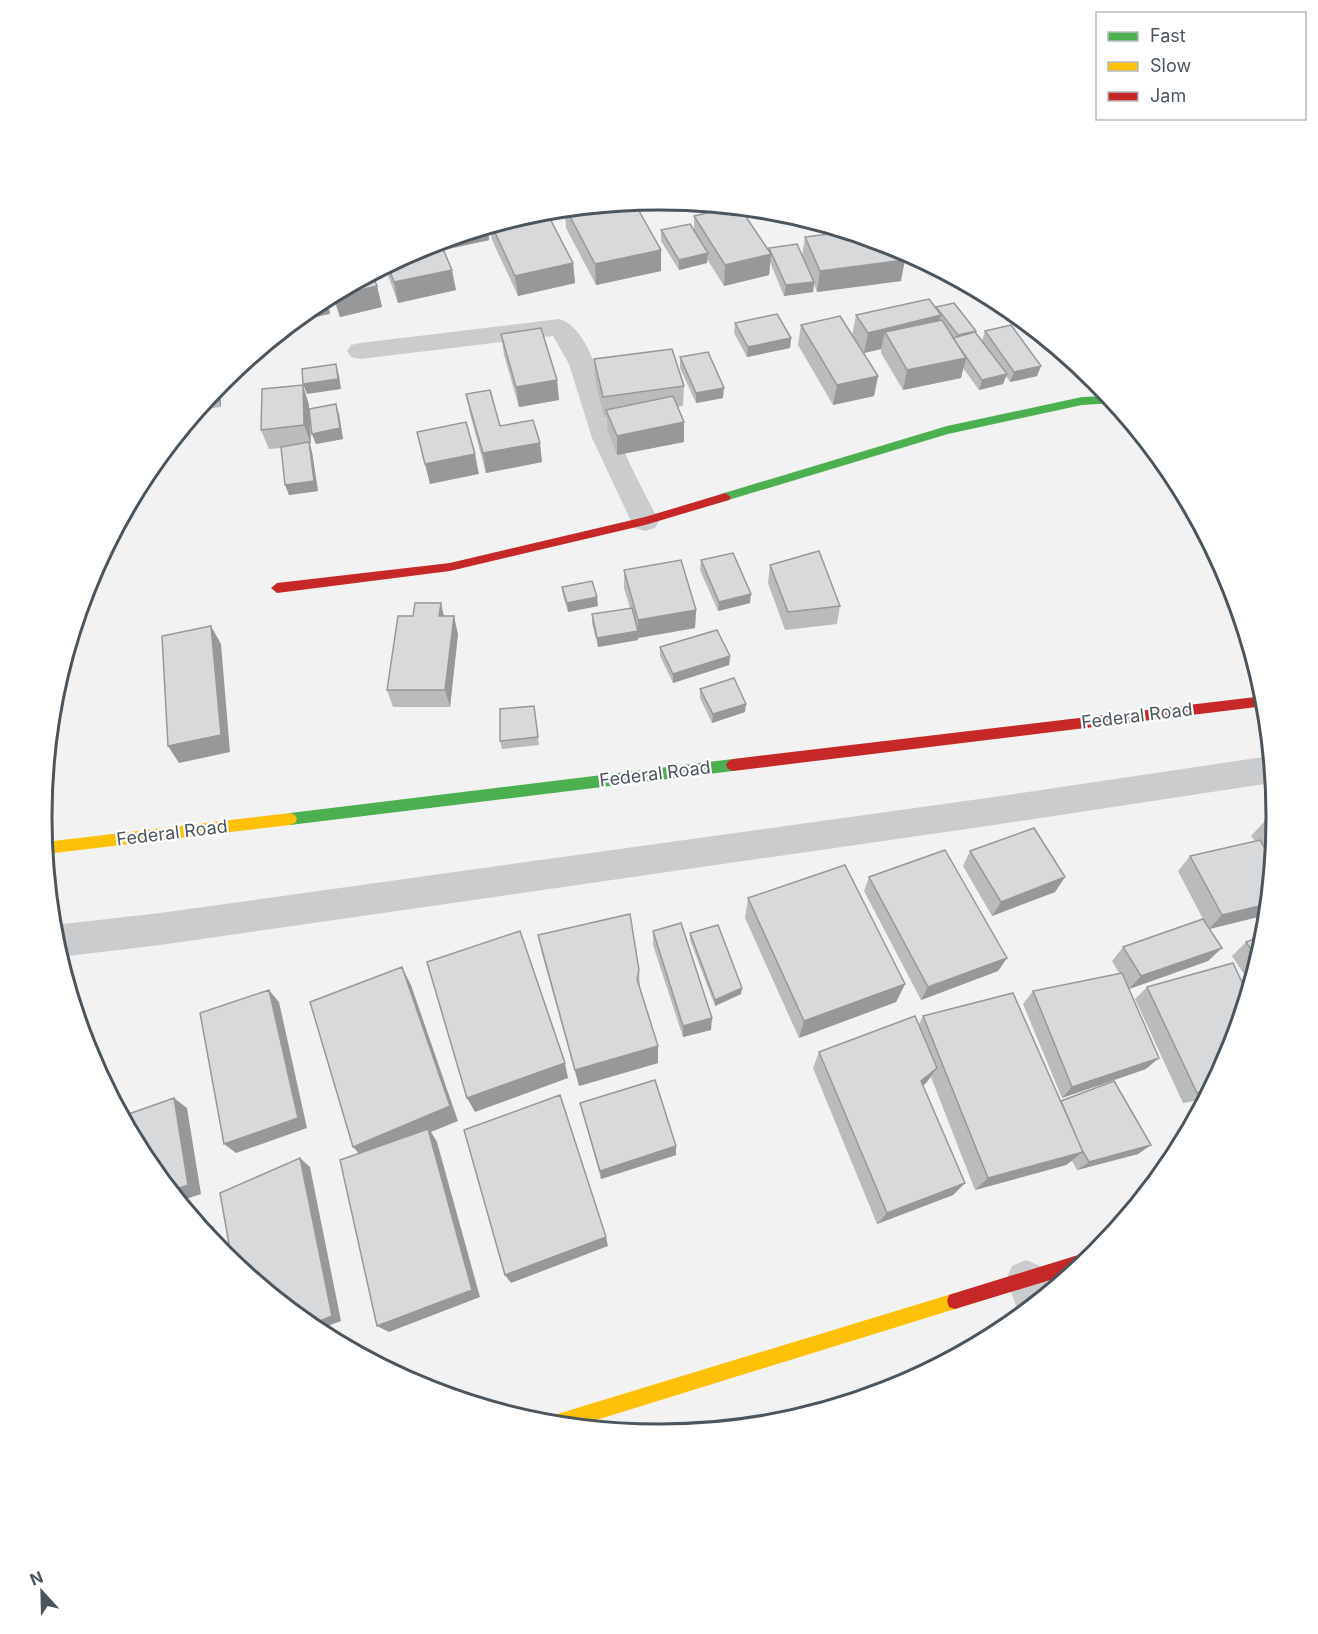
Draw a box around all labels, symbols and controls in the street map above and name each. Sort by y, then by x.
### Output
legend [1096,12,1306,120]
text: Fast [1150,25,1186,46]
text: Slow [1150,55,1191,76]
text: Jam [1150,85,1186,106]
street label: Federal Road [1080,698,1194,733]
street label: Federal Road [598,756,712,791]
street label: Federal Road [115,815,229,850]
north arrow [12,1562,72,1622]
text: N [27,1567,46,1590]

